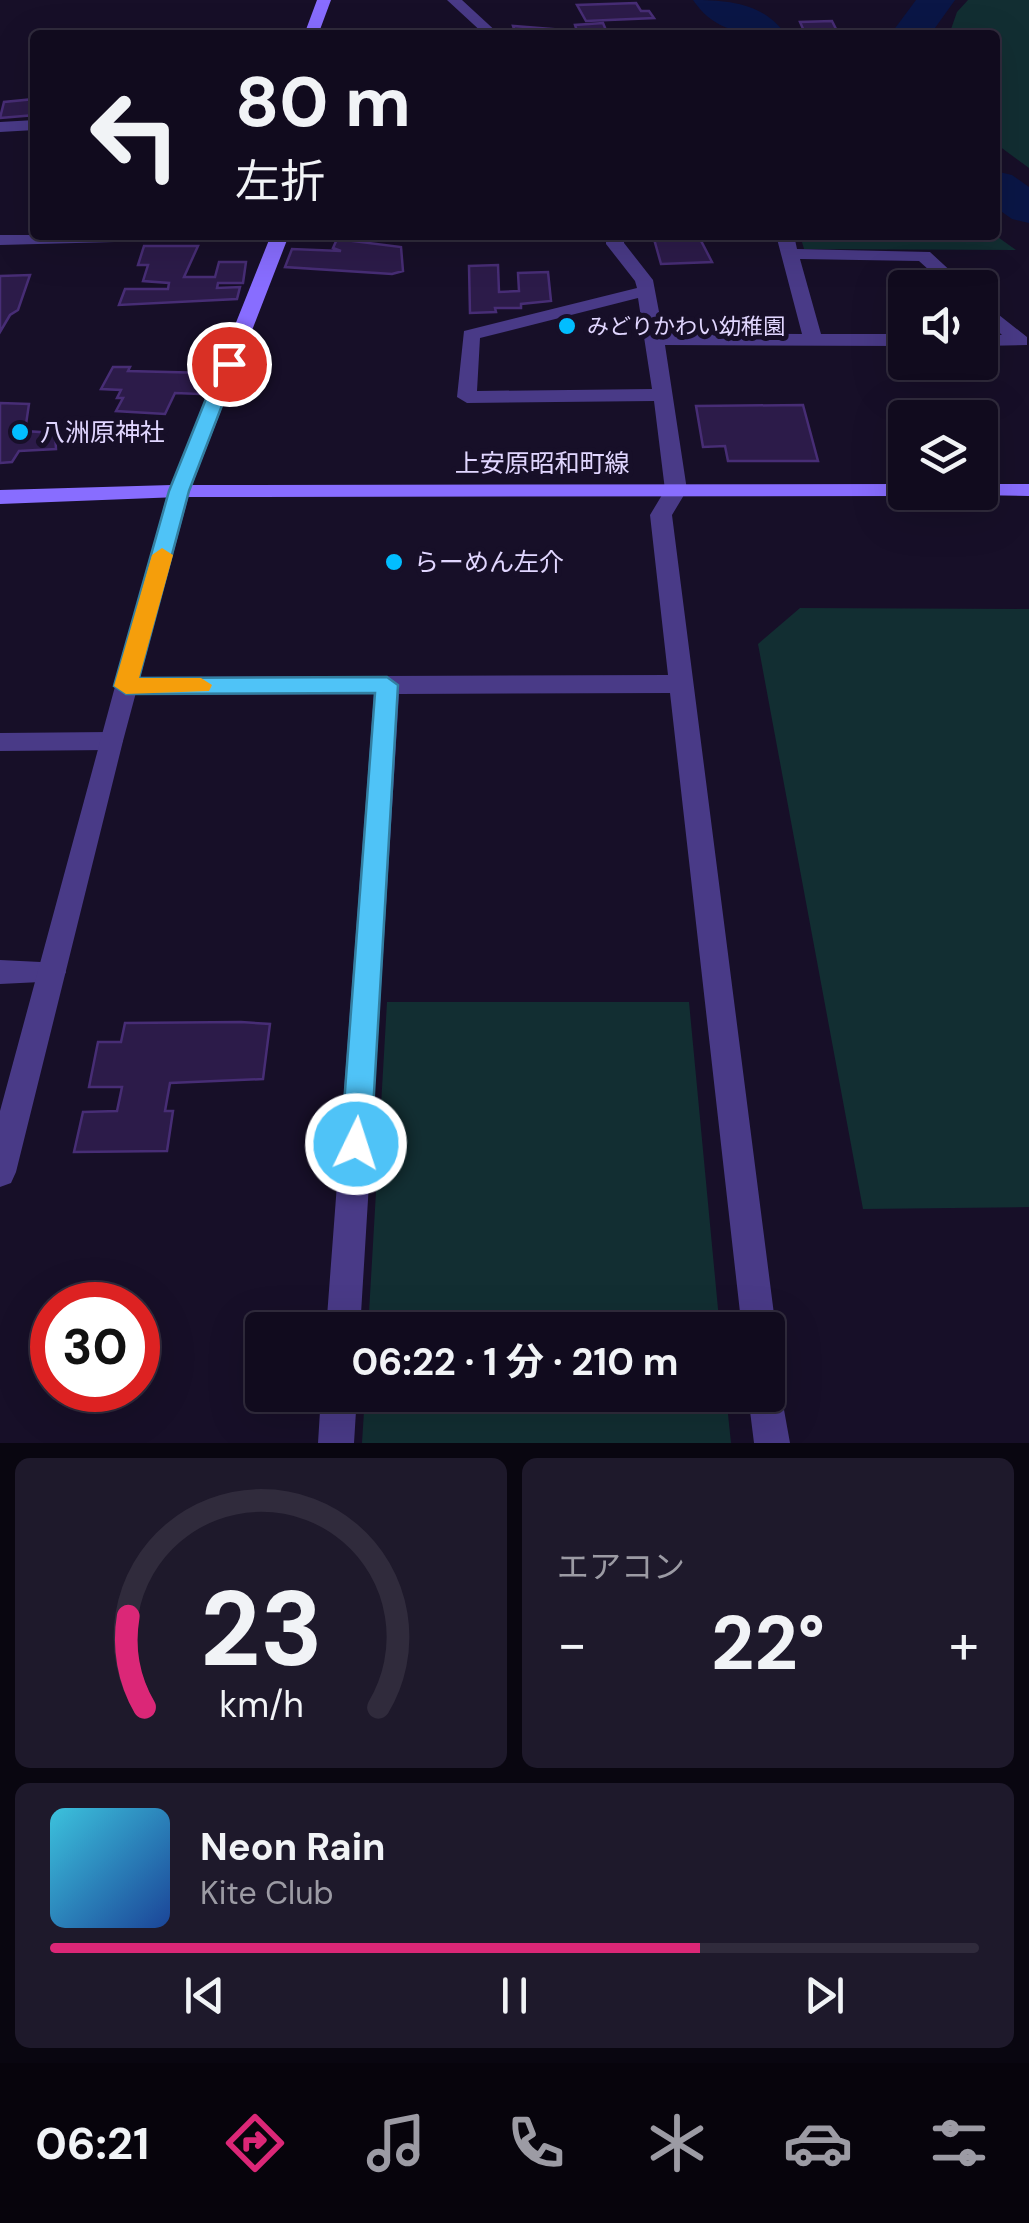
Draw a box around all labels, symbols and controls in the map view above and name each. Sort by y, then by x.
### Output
text: 80 m [235,57,411,148]
icon: left [70,70,200,200]
text: 左折 [235,152,325,211]
map controls [888,270,998,510]
button: sound [888,270,998,380]
place label: みどりかわい幼稚園 [587,312,785,341]
marker: みどりかわい幼稚園 [556,315,578,337]
pin [187,322,272,407]
icon: arrive [202,337,257,392]
button: layers [888,400,998,510]
place label: 八洲原神社 [40,416,165,449]
marker: 八洲原神社 [9,421,31,443]
street label: 上安原昭和町線 [454,447,630,480]
place label: らーめん左介 [414,546,564,579]
marker: らーめん左介 [383,551,405,573]
position arrow [304,1092,408,1196]
speed limit sign: 30 [30,1282,160,1412]
text: 06:22 · 1 分 · 210 m [351,1337,679,1387]
text: エアコン [557,1546,685,1588]
text: 23 [200,1562,322,1697]
text: 22° [711,1595,825,1692]
text: − [557,1608,587,1680]
text: + [949,1608,979,1680]
text: km/h [219,1682,303,1728]
text: Neon Rain [200,1822,385,1872]
text: Kite Club [200,1872,334,1914]
icon: previous [177,1968,232,2023]
icon: pause [487,1968,542,2023]
icon: next [797,1968,852,2023]
icon: directions [220,2108,290,2178]
icon: music [361,2108,431,2178]
icon: phone [501,2108,571,2178]
icon: climate [642,2108,712,2178]
icon: car [783,2108,853,2178]
icon: filters [924,2108,994,2178]
text: 06:21 [35,2114,149,2173]

